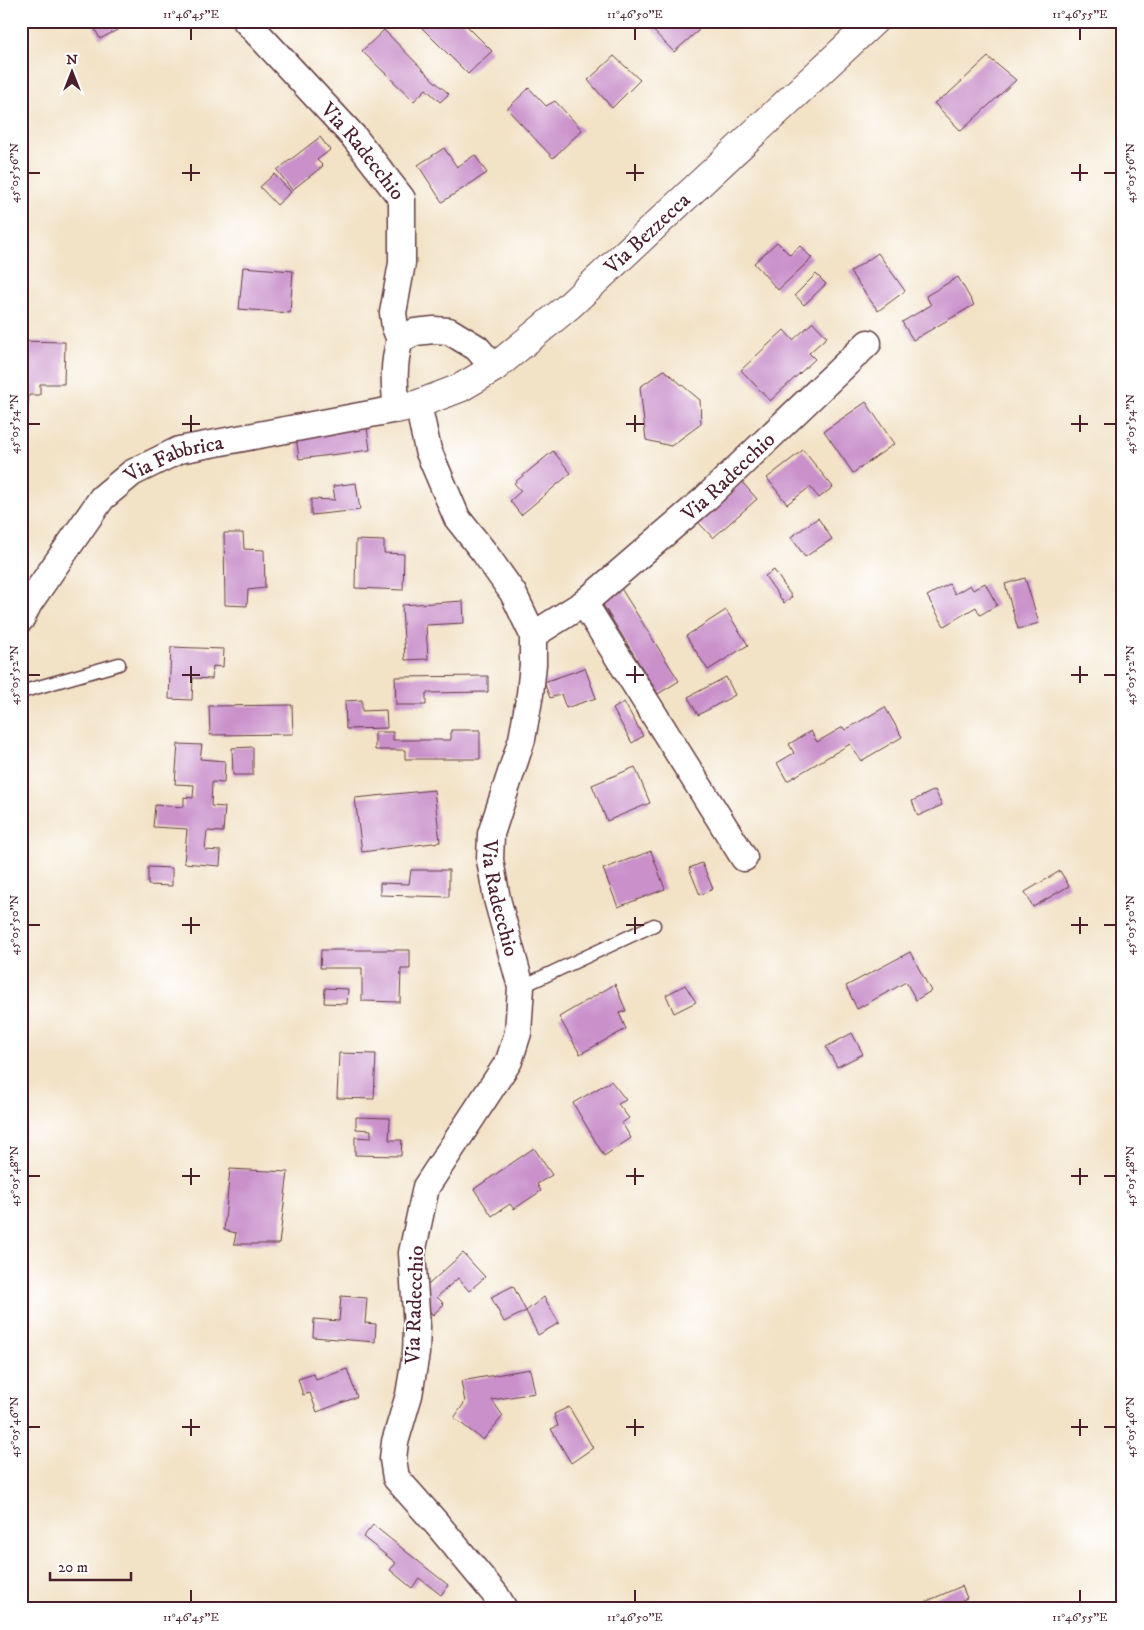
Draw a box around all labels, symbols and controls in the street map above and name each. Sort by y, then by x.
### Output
text: 11°46'45"E [163,7,220,22]
text: 11°46'50"E [607,7,663,22]
text: 11°46'55"E [1052,7,1108,22]
north arrow [48,48,98,98]
text: N [66,51,78,69]
street label: Via Radecchio [314,97,410,206]
text: 45°05'56"N [7,143,22,203]
text: 45°05'56"N [1123,143,1138,203]
street label: Via Bezzecca [599,187,696,281]
text: 45°05'54"N [7,394,22,454]
text: 45°05'54"N [1123,394,1138,454]
street label: Via Radecchio [676,427,781,528]
street label: Via Fabbrica [118,430,226,489]
text: 45°05'52"N [7,645,22,705]
text: 45°05'52"N [1123,645,1138,705]
street label: Via Radecchio [476,838,524,959]
text: 45°05'50"N [7,895,22,955]
text: 45°05'50"N [1123,895,1138,955]
text: 45°05'48"N [7,1145,22,1206]
text: 45°05'48"N [1123,1145,1138,1206]
street label: Via Radecchio [400,1245,430,1366]
text: 45°05'46"N [7,1396,22,1458]
text: 45°05'46"N [1123,1396,1138,1458]
scale bar [50,1550,131,1582]
text: 20 m [58,1558,88,1577]
text: 11°46'45"E [163,1610,220,1625]
text: 11°46'50"E [607,1610,663,1625]
text: 11°46'55"E [1052,1610,1108,1625]

